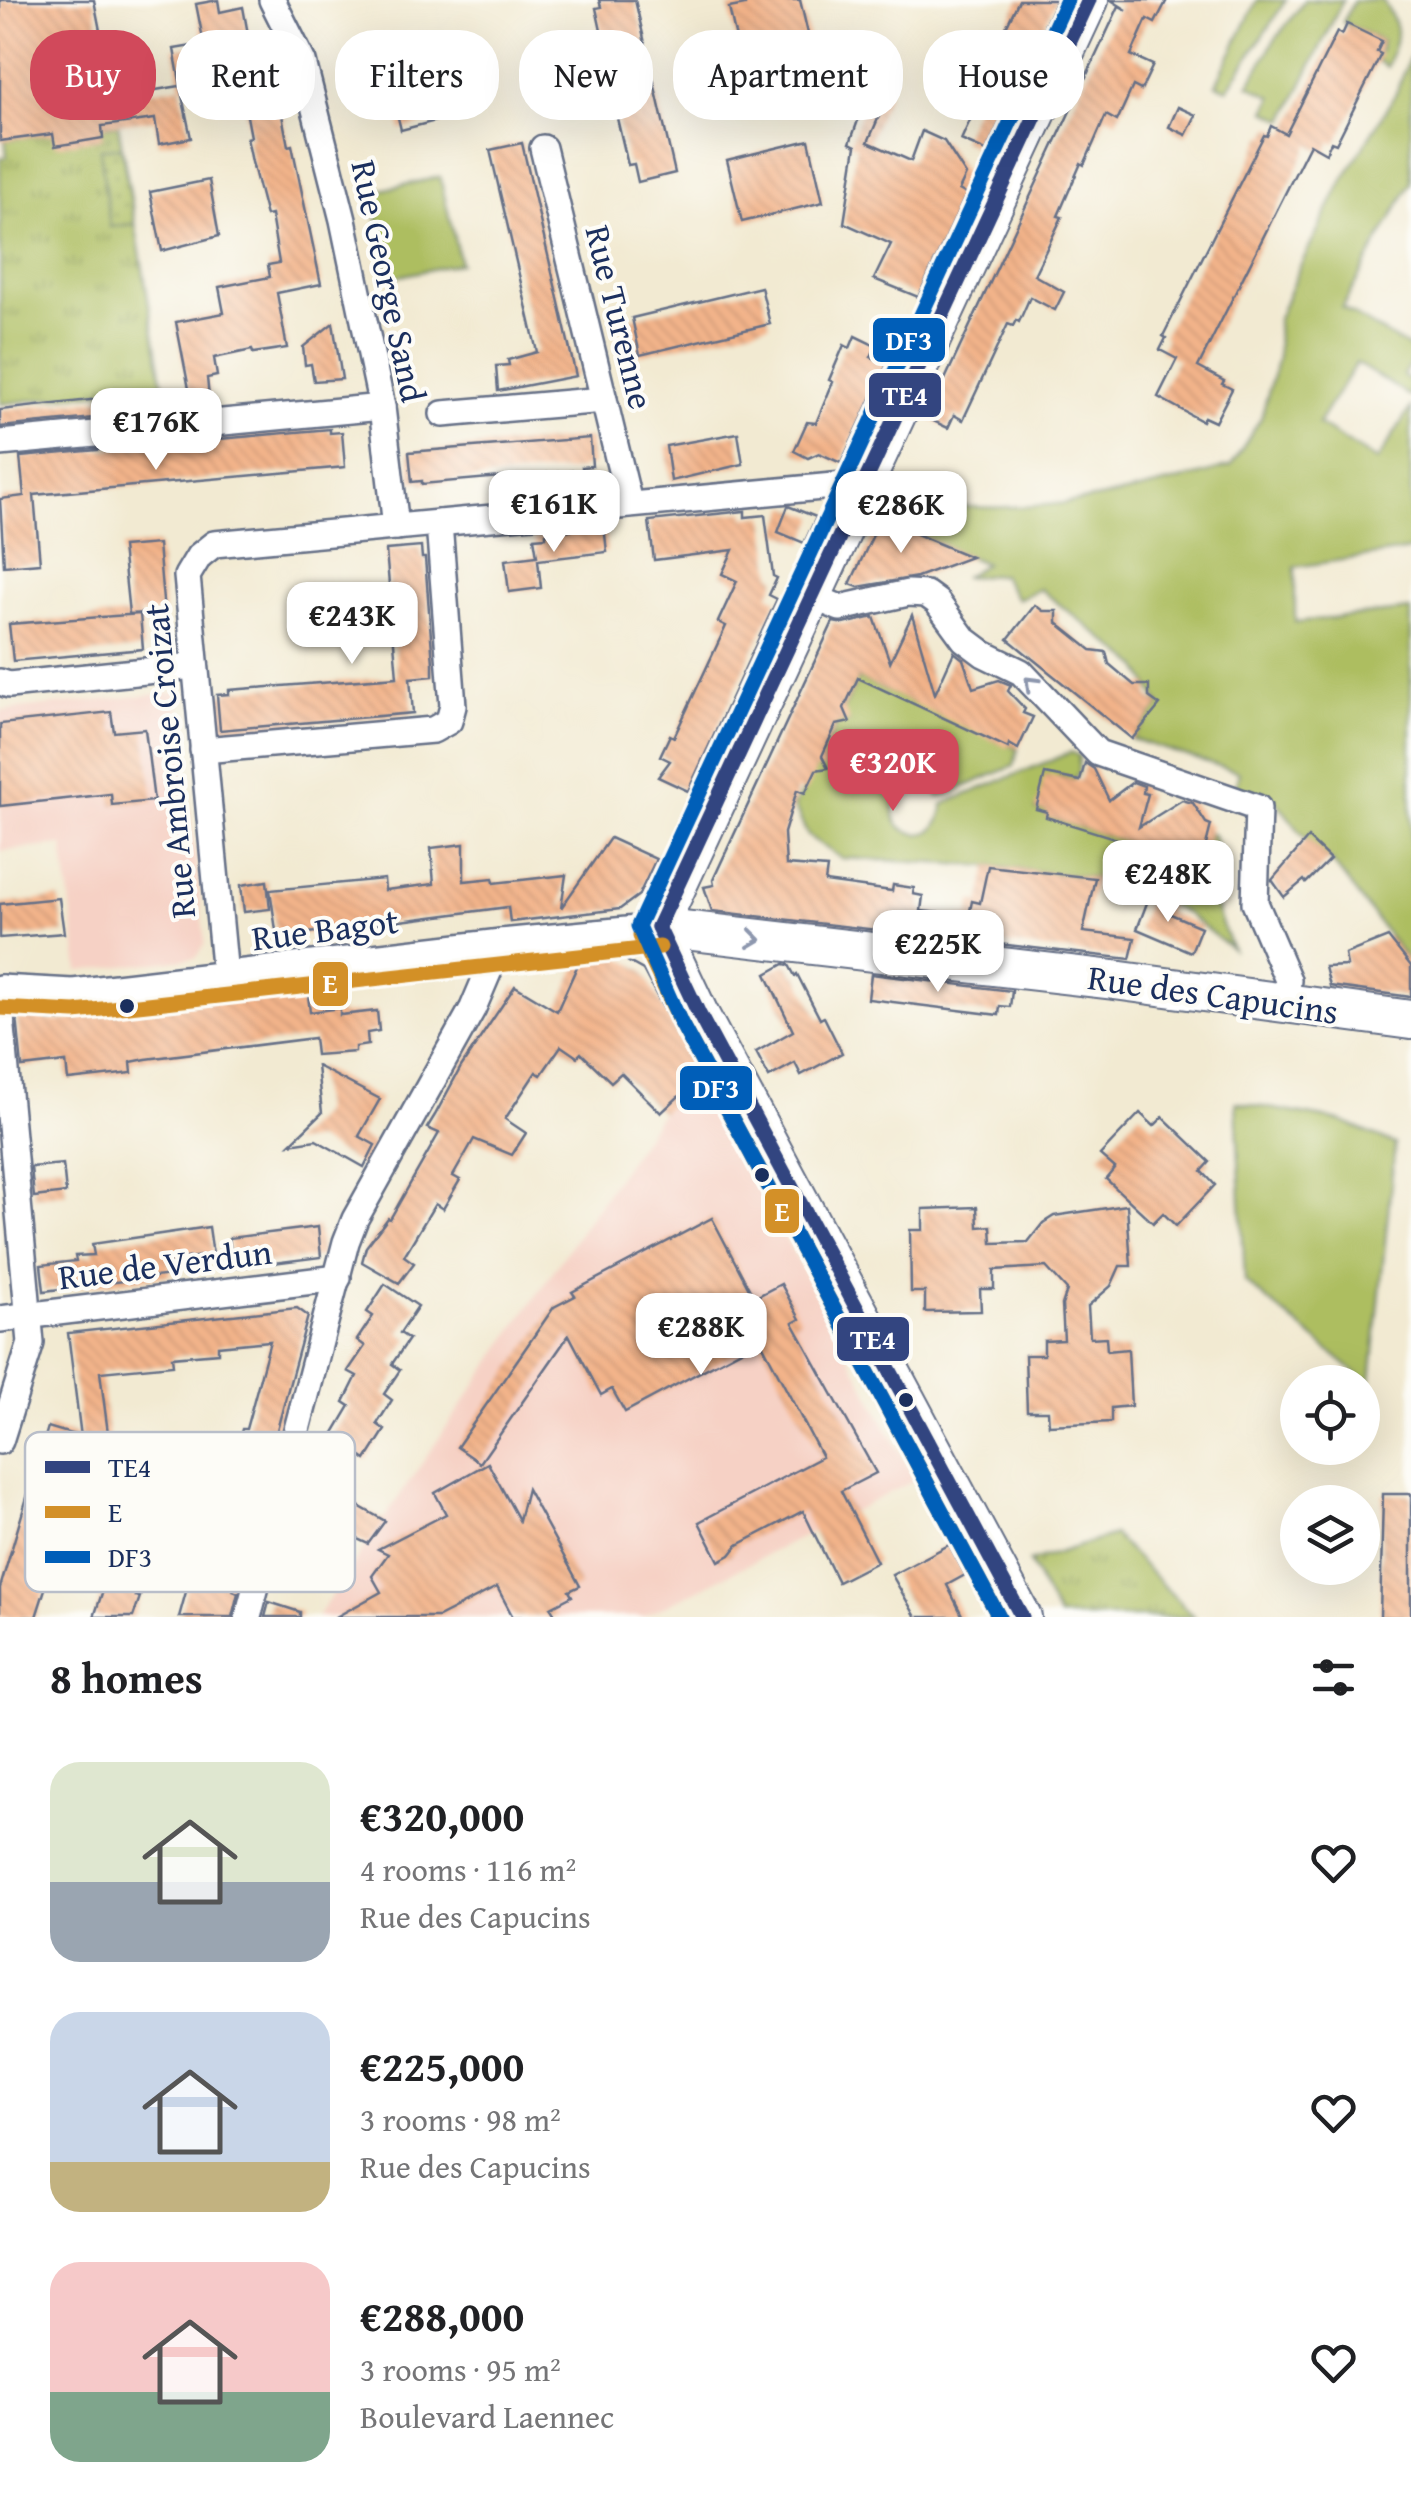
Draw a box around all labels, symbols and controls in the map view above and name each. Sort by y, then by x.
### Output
chip: Buy [30,30,156,120]
chip: Rent [176,30,315,120]
chip: Filters [335,30,499,120]
chip: New [519,30,653,120]
chip: Apartment [673,30,903,120]
chip: House [923,30,1084,120]
street label: Rue George Sand [338,155,440,407]
street label: Rue Turenne [573,220,667,414]
line badge: DF3 [871,316,947,364]
text: DF3 [885,319,933,360]
line badge: TE4 [867,371,943,419]
text: TE4 [882,374,928,415]
pin: €176K [86,388,226,473]
text: €176K [113,397,199,444]
pin: €161K [484,470,624,555]
pin: €286K [831,471,971,556]
text: €161K [511,479,597,526]
text: €286K [858,480,944,527]
pin: €243K [282,582,422,667]
text: €243K [309,591,395,638]
street label: Rue Ambroise Croizat [130,602,208,920]
one-way arrow [1025,677,1043,695]
pin: €320K [823,729,963,814]
text: €320K [850,738,936,785]
pin: €248K [1098,840,1238,925]
text: €248K [1125,849,1211,896]
street label: Rue Bagot [249,895,401,963]
pin: €225K [868,910,1008,995]
text: €225K [895,919,981,966]
one-way arrow [747,928,763,949]
street label: Rue des Capucins [1085,951,1341,1037]
line badge: E [311,960,350,1008]
text: E [323,962,338,1003]
unlabelled marker [117,996,137,1016]
line badge: DF3 [678,1064,754,1112]
text: DF3 [692,1067,740,1108]
unlabelled marker [752,1165,772,1185]
line badge: E [763,1187,801,1235]
text: E [775,1190,790,1231]
street label: Rue de Verdun [55,1226,275,1302]
pin: €288K [631,1293,771,1378]
text: €288K [658,1302,744,1349]
line badge: TE4 [835,1315,911,1363]
text: TE4 [850,1318,896,1359]
map controls [1280,1365,1380,1585]
button: locate [1280,1365,1380,1465]
unlabelled marker [896,1390,916,1410]
legend [25,1432,355,1592]
text: TE4 [108,1446,151,1487]
button: layers [1280,1485,1380,1585]
text: E [108,1491,122,1532]
text: DF3 [108,1536,152,1577]
text: 8 homes [50,1647,203,1708]
icon: filters [1306,1650,1361,1705]
text: €320,000 [360,1785,524,1846]
icon: home [130,1802,250,1922]
icon: heart [1306,1835,1361,1890]
text: 4 rooms · 116 m² [360,1846,576,1893]
text: Rue des Capucins [360,1893,591,1940]
text: €225,000 [360,2035,524,2096]
icon: home [130,2052,250,2172]
icon: heart [1306,2085,1361,2140]
text: 3 rooms · 98 m² [360,2096,561,2143]
text: Rue des Capucins [360,2143,591,2190]
text: €288,000 [360,2285,524,2346]
icon: home [130,2302,250,2422]
icon: heart [1306,2335,1361,2390]
text: 3 rooms · 95 m² [360,2346,561,2393]
text: Boulevard Laennec [360,2393,614,2440]

